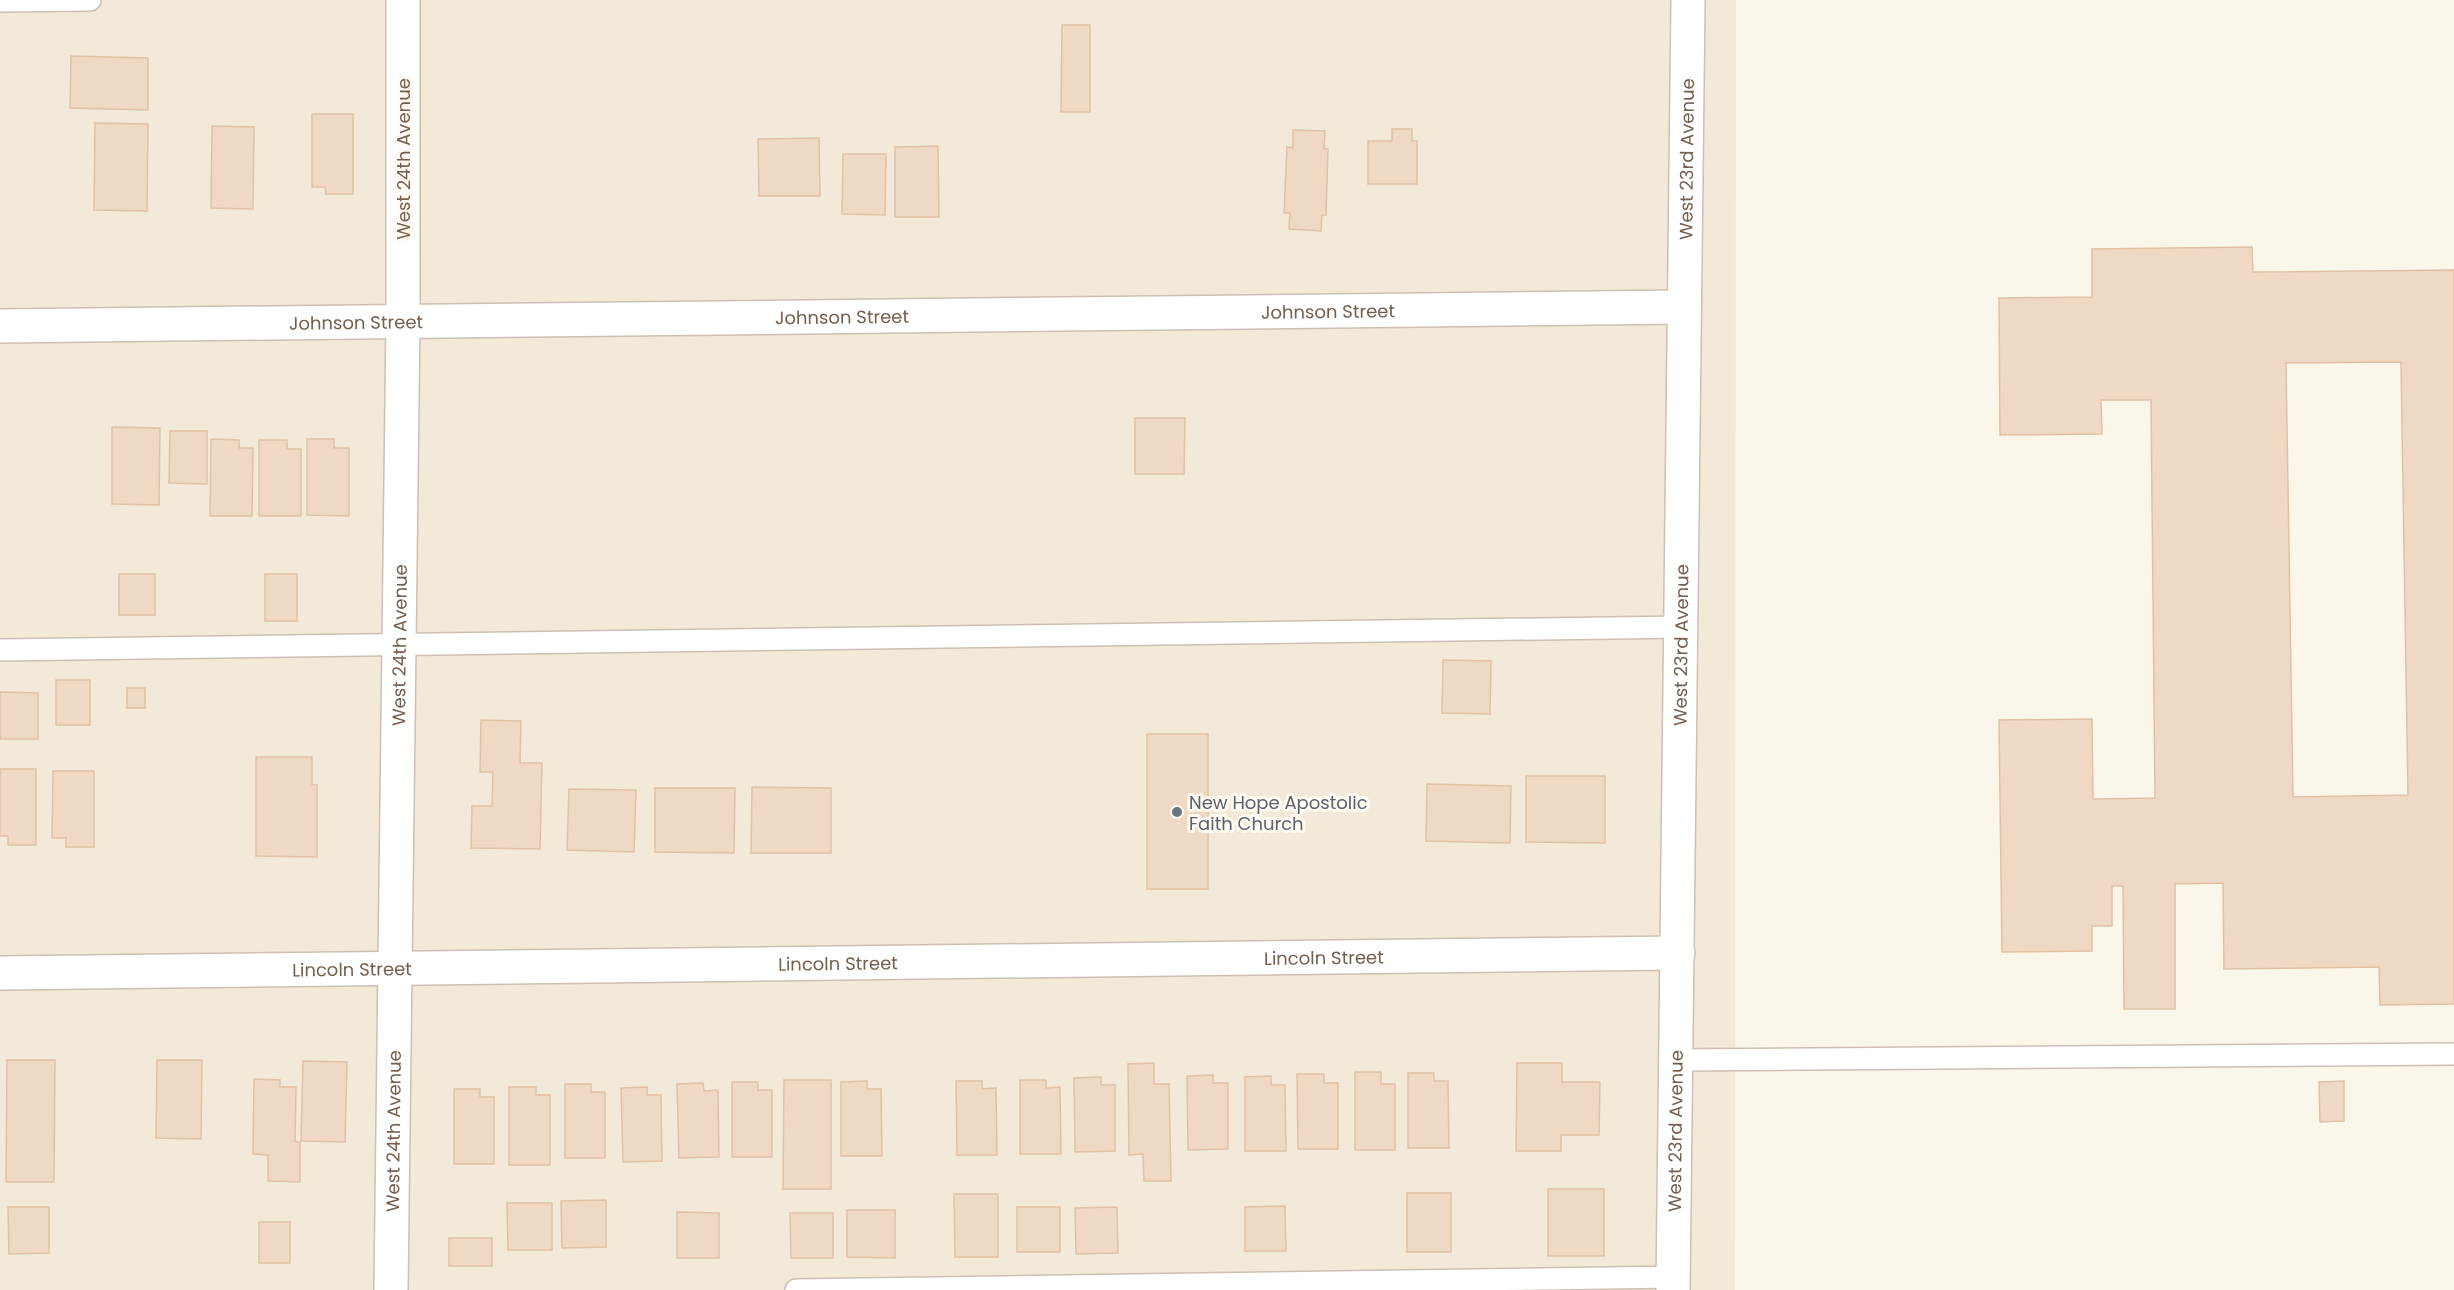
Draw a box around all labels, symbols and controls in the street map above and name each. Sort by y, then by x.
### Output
street label: West 24th Avenue [391,78,416,240]
street label: West 23rd Avenue [1673,78,1700,240]
street label: Johnson Street [1261,298,1395,324]
street label: Johnson Street [775,303,909,330]
street label: Johnson Street [289,309,423,335]
street label: West 24th Avenue [385,564,412,726]
street label: West 23rd Avenue [1667,564,1694,726]
place label: New Hope Apostolic Faith Church [1189,790,1368,836]
marker: New Hope Apostolic Faith Church [1170,805,1184,819]
street label: Lincoln Street [1264,944,1384,970]
street label: Lincoln Street [778,950,898,976]
street label: Lincoln Street [292,956,412,982]
street label: West 24th Avenue [379,1050,406,1212]
street label: West 23rd Avenue [1661,1050,1688,1212]

